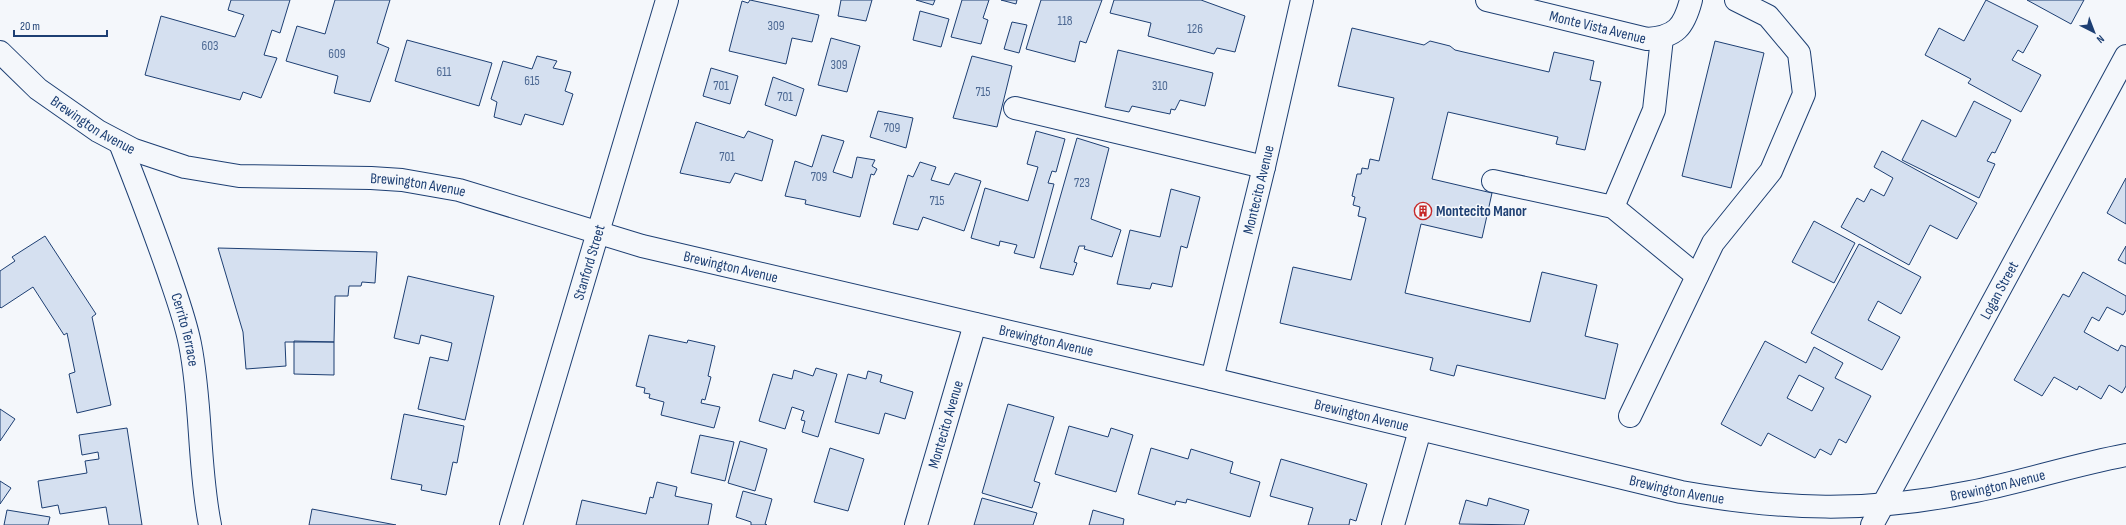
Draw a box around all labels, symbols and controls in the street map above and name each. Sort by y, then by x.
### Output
street label: Monte Vista Avenue [1547,6,1648,48]
scale bar [14,12,107,38]
north arrow [2074,12,2114,52]
house number: 118 [1058,13,1073,29]
house number: 309 [767,18,785,34]
text: 20 m [20,19,40,34]
house number: 126 [1187,21,1203,37]
text: N [2094,32,2107,46]
house number: 603 [202,38,218,54]
house number: 609 [328,46,346,62]
house number: 309 [830,57,848,73]
house number: 611 [437,64,452,80]
house number: 615 [524,73,540,89]
house number: 701 [713,78,729,94]
house number: 310 [1152,78,1168,94]
house number: 715 [975,84,991,100]
house number: 701 [777,89,793,105]
street label: Brewington Avenue [47,91,139,159]
house number: 709 [884,120,901,136]
street label: Montecito Avenue [1238,143,1278,236]
house number: 701 [719,149,735,165]
street label: Brewington Avenue [370,168,468,201]
house number: 709 [811,169,828,185]
house number: 723 [1074,175,1090,191]
house number: 715 [929,193,945,209]
building icon: Montecito Manor [1413,201,1433,221]
place label: Montecito Manor [1436,202,1527,221]
street label: Stanford Street [569,222,609,302]
street label: Brewington Avenue [682,246,780,287]
street label: Logan Street [1976,257,2023,323]
street label: Cerrito Terrace [167,291,203,368]
street label: Brewington Avenue [997,320,1096,361]
street label: Montecito Avenue [924,378,967,470]
street label: Brewington Avenue [1312,394,1411,436]
street label: Brewington Avenue [1949,465,2047,505]
street label: Brewington Avenue [1627,470,1726,508]

